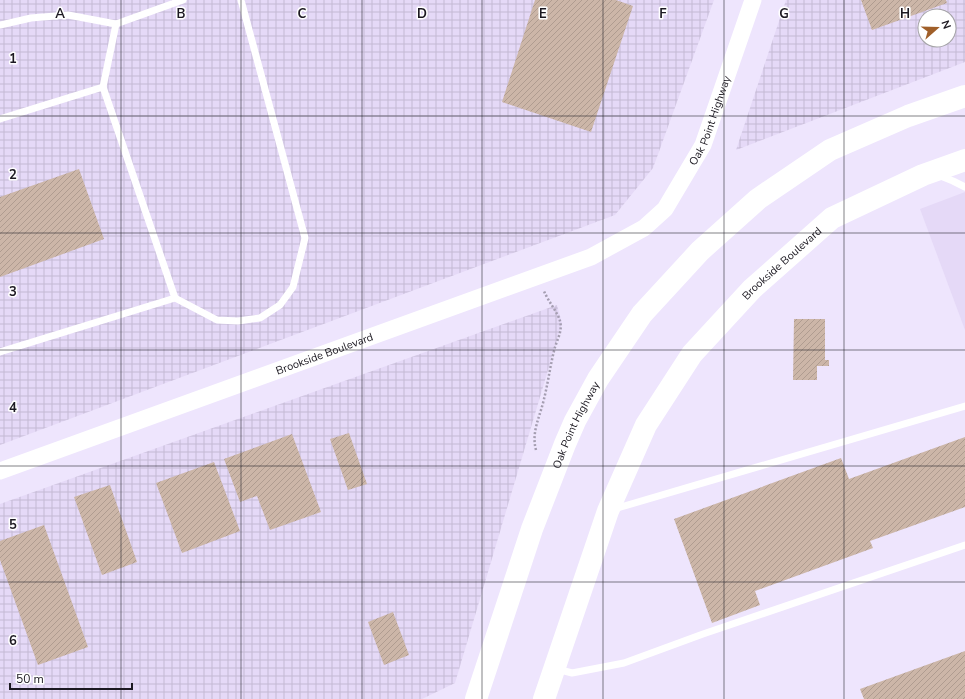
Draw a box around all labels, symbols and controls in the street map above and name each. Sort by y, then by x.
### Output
text: A [55,5,65,23]
text: B [177,5,186,23]
text: C [298,5,307,23]
text: D [417,5,427,23]
text: E [539,5,547,23]
text: F [659,5,667,23]
text: G [779,5,789,23]
text: H [900,5,910,23]
north arrow [917,8,957,48]
text: N [937,18,954,31]
text: 1 [9,50,17,68]
street label: Oak Point Highway [686,74,734,168]
text: 2 [9,166,17,184]
street label: Brookside Boulevard [739,224,825,303]
text: 3 [9,283,17,301]
street label: Brookside Boulevard [274,330,375,378]
street label: Oak Point Highway [549,378,603,471]
text: 4 [9,399,17,417]
text: 5 [9,516,17,534]
text: 6 [9,632,17,650]
scale bar [10,665,132,691]
text: 50 m [16,671,44,687]

